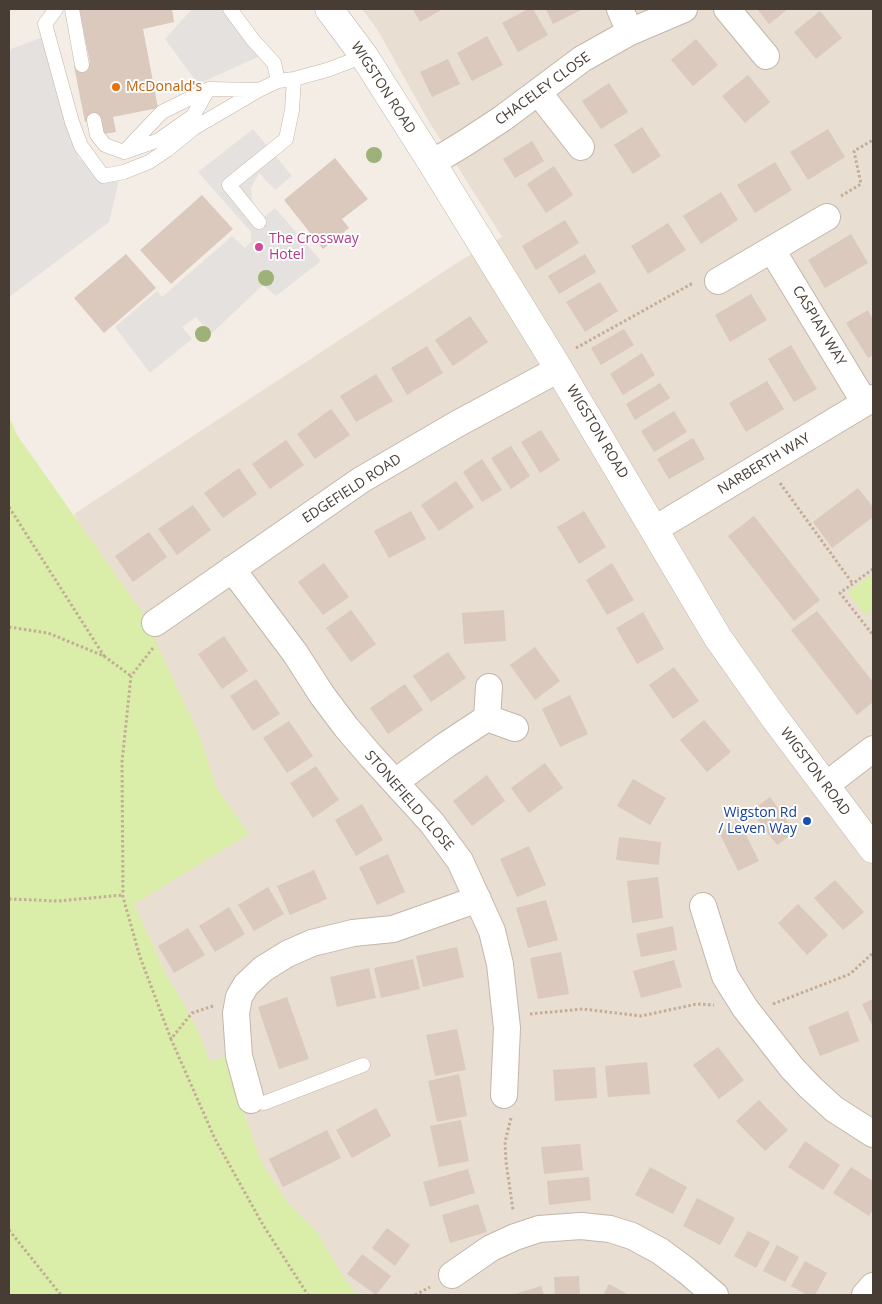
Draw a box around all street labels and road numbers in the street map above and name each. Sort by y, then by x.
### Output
street label: WIGSTON ROAD [347,39,419,137]
street label: CHACELEY CLOSE [492,49,594,129]
street label: CASPIAN WAY [789,283,849,369]
street label: WIGSTON ROAD [562,382,632,482]
street label: NARBERTH WAY [715,430,813,498]
street label: EDGEFIELD ROAD [299,451,405,527]
street label: WIGSTON ROAD [776,725,854,819]
street label: STONEFIELD CLOSE [361,748,457,854]

